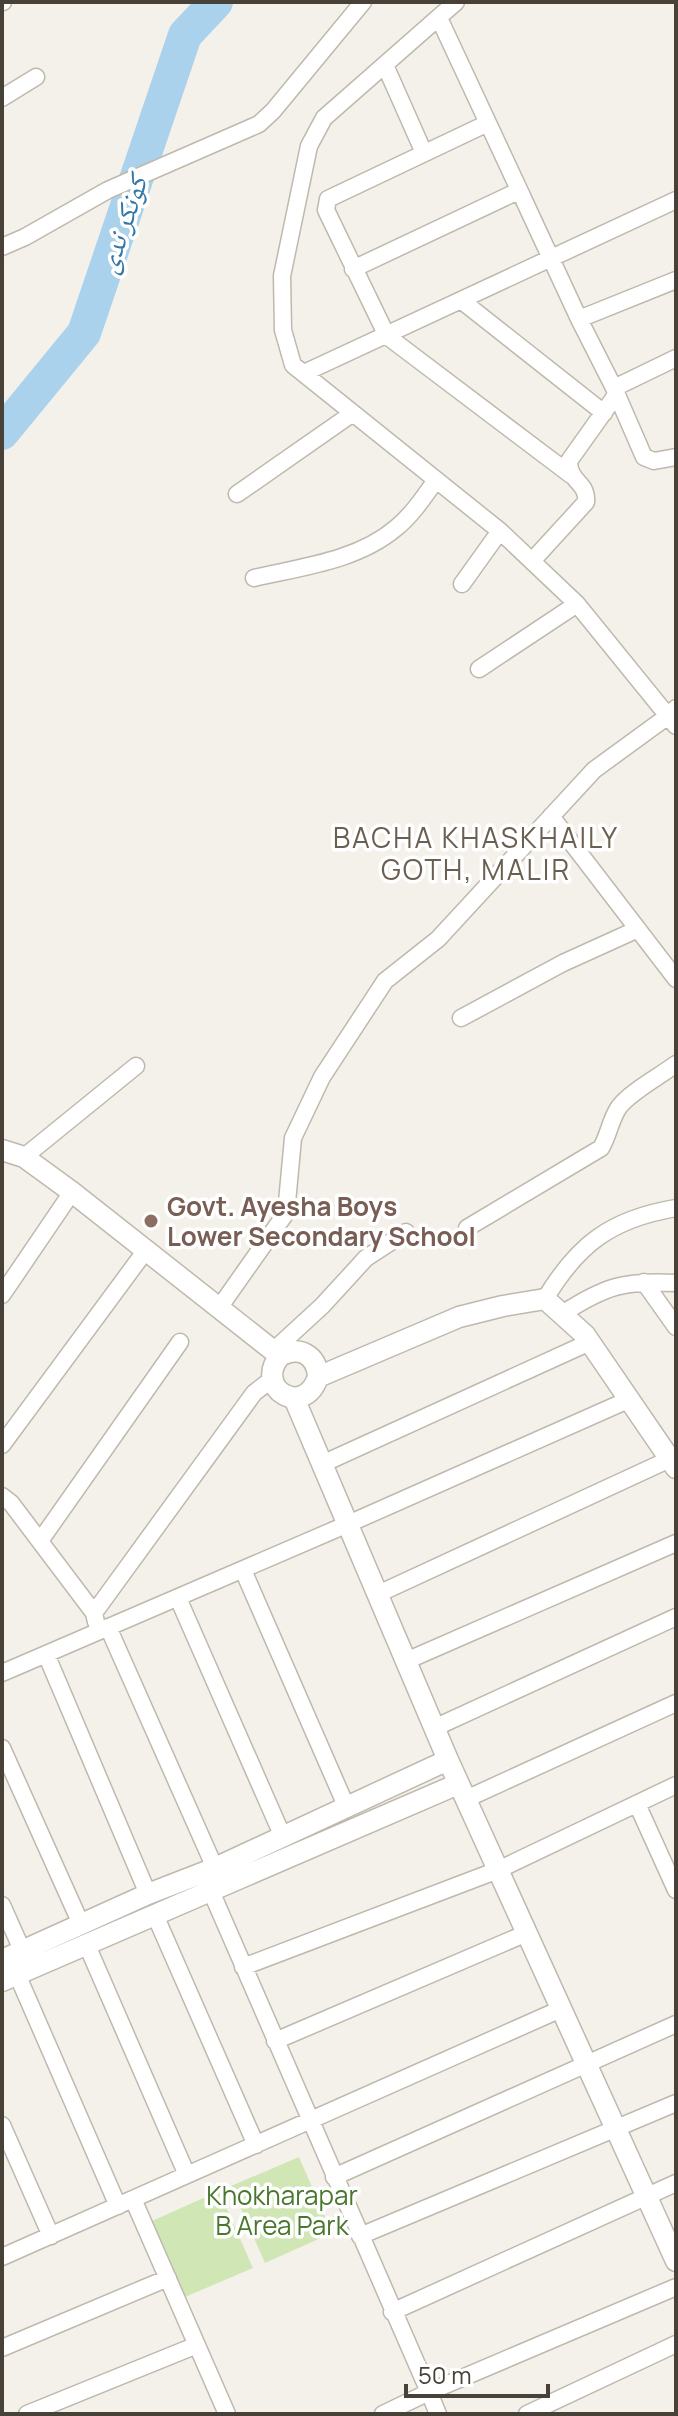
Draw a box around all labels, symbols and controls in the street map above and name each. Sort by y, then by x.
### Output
water label: کونکر ندی [87,166,157,278]
district label: BACHA KHASKHAILY GOTH, MALIR [333,818,619,888]
place label: Govt. Ayesha Boys Lower Secondary School [167,1188,476,1254]
marker: Govt. Ayesha Boys Lower Secondary School [142,1212,160,1230]
park label: Khokharapar B Area Park [206,2177,358,2243]
scale bar [406,2348,548,2398]
text: 50 m [418,2358,472,2391]

